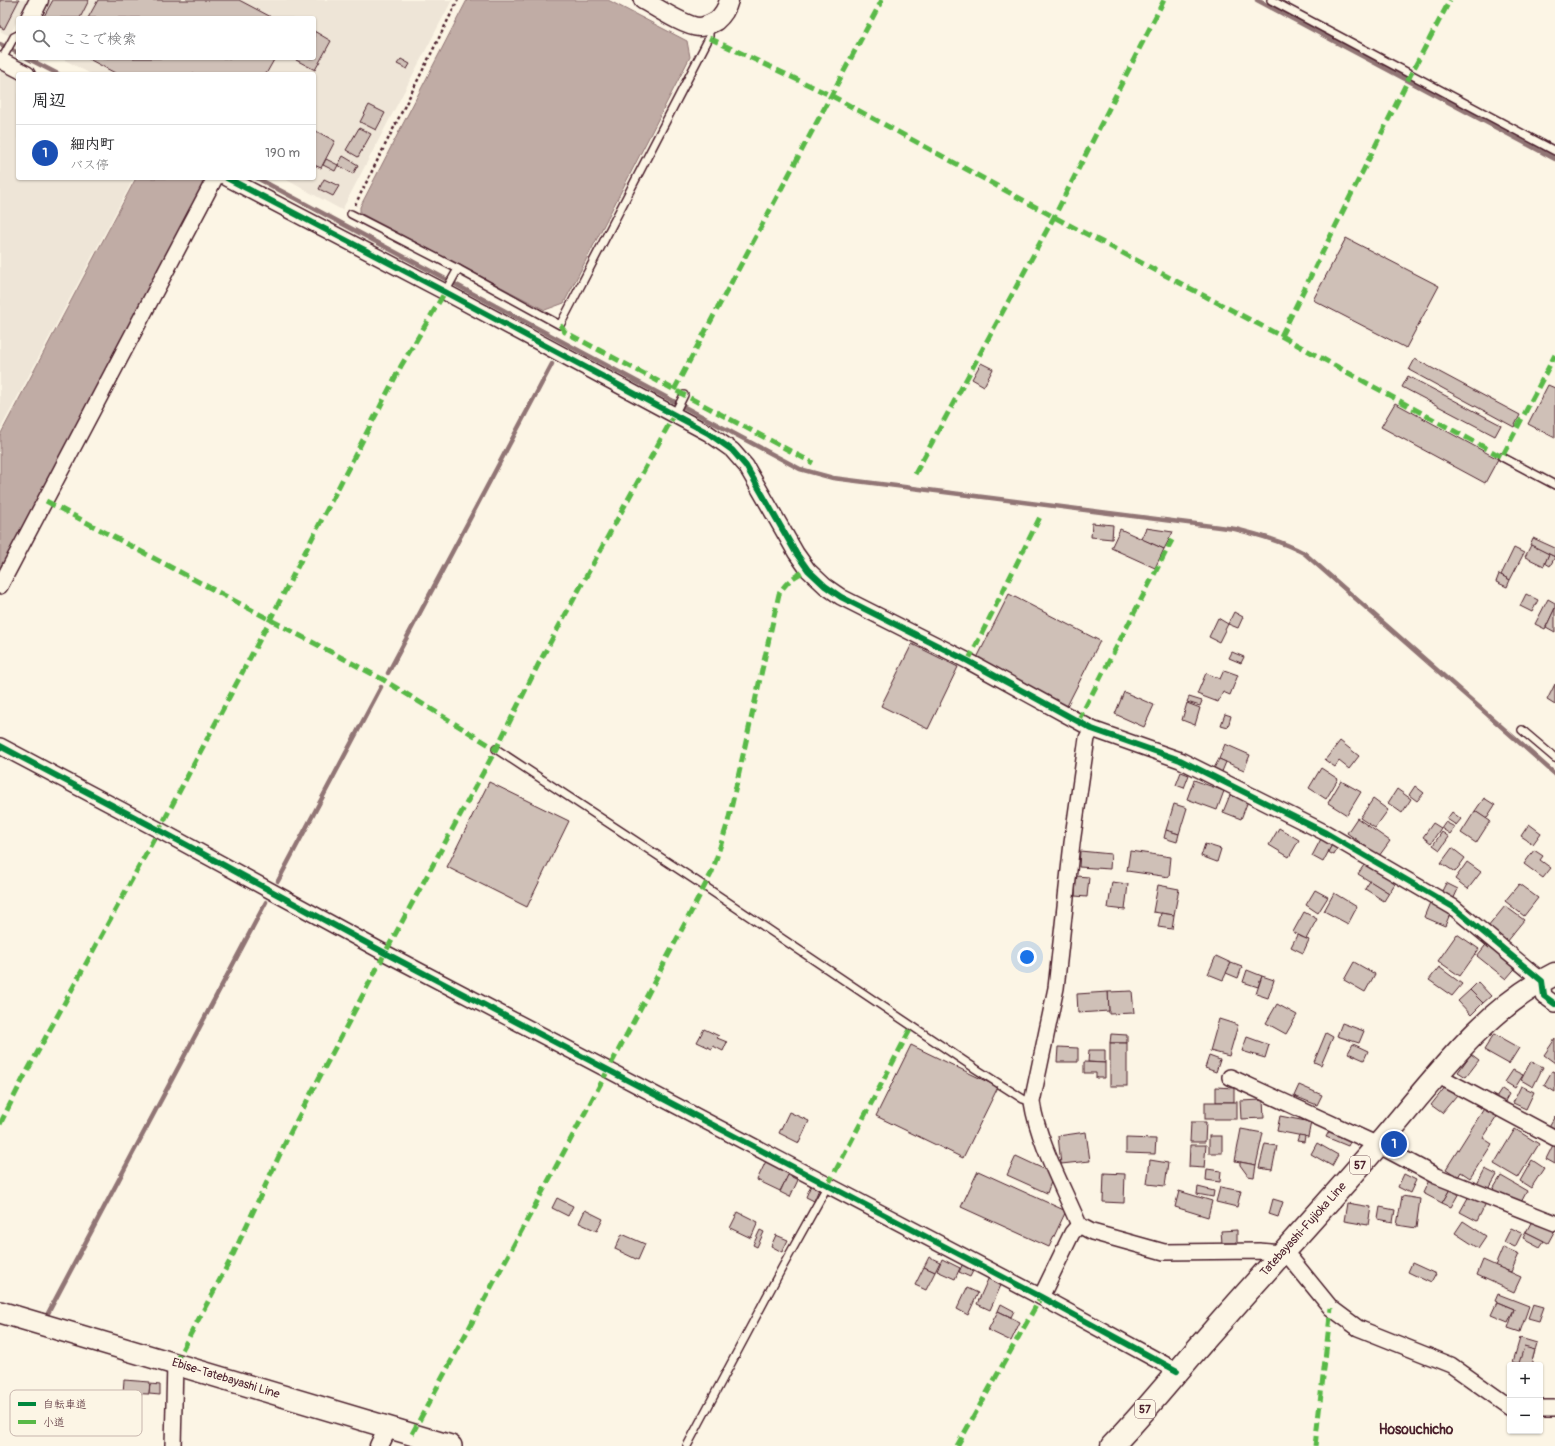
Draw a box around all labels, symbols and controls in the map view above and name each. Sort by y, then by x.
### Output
search box [16,16,316,60]
icon: search [30,27,52,49]
text: ここで検索 [62,30,137,49]
text: 周辺 [32,90,66,111]
text: 細内町 [70,135,115,154]
text: 1 [42,145,48,161]
text: 190 m [265,145,300,161]
text: バス停 [70,157,109,173]
your location [1017,947,1037,967]
pin: 1 [1381,1129,1407,1159]
road number: 57 [1350,1156,1370,1174]
street label: Tatebayashi-Fujioka Line [1257,1179,1350,1280]
street label: Ebise-Tatebayashi Line [170,1355,282,1402]
map controls [1507,1362,1543,1434]
button: + [1507,1362,1543,1398]
legend [10,1390,142,1436]
text: 自転車道 [43,1398,87,1411]
button: − [1507,1398,1543,1434]
road number: 57 [1135,1400,1155,1418]
text: 小道 [43,1416,65,1429]
district label: Hosouchicho [1379,1421,1454,1438]

